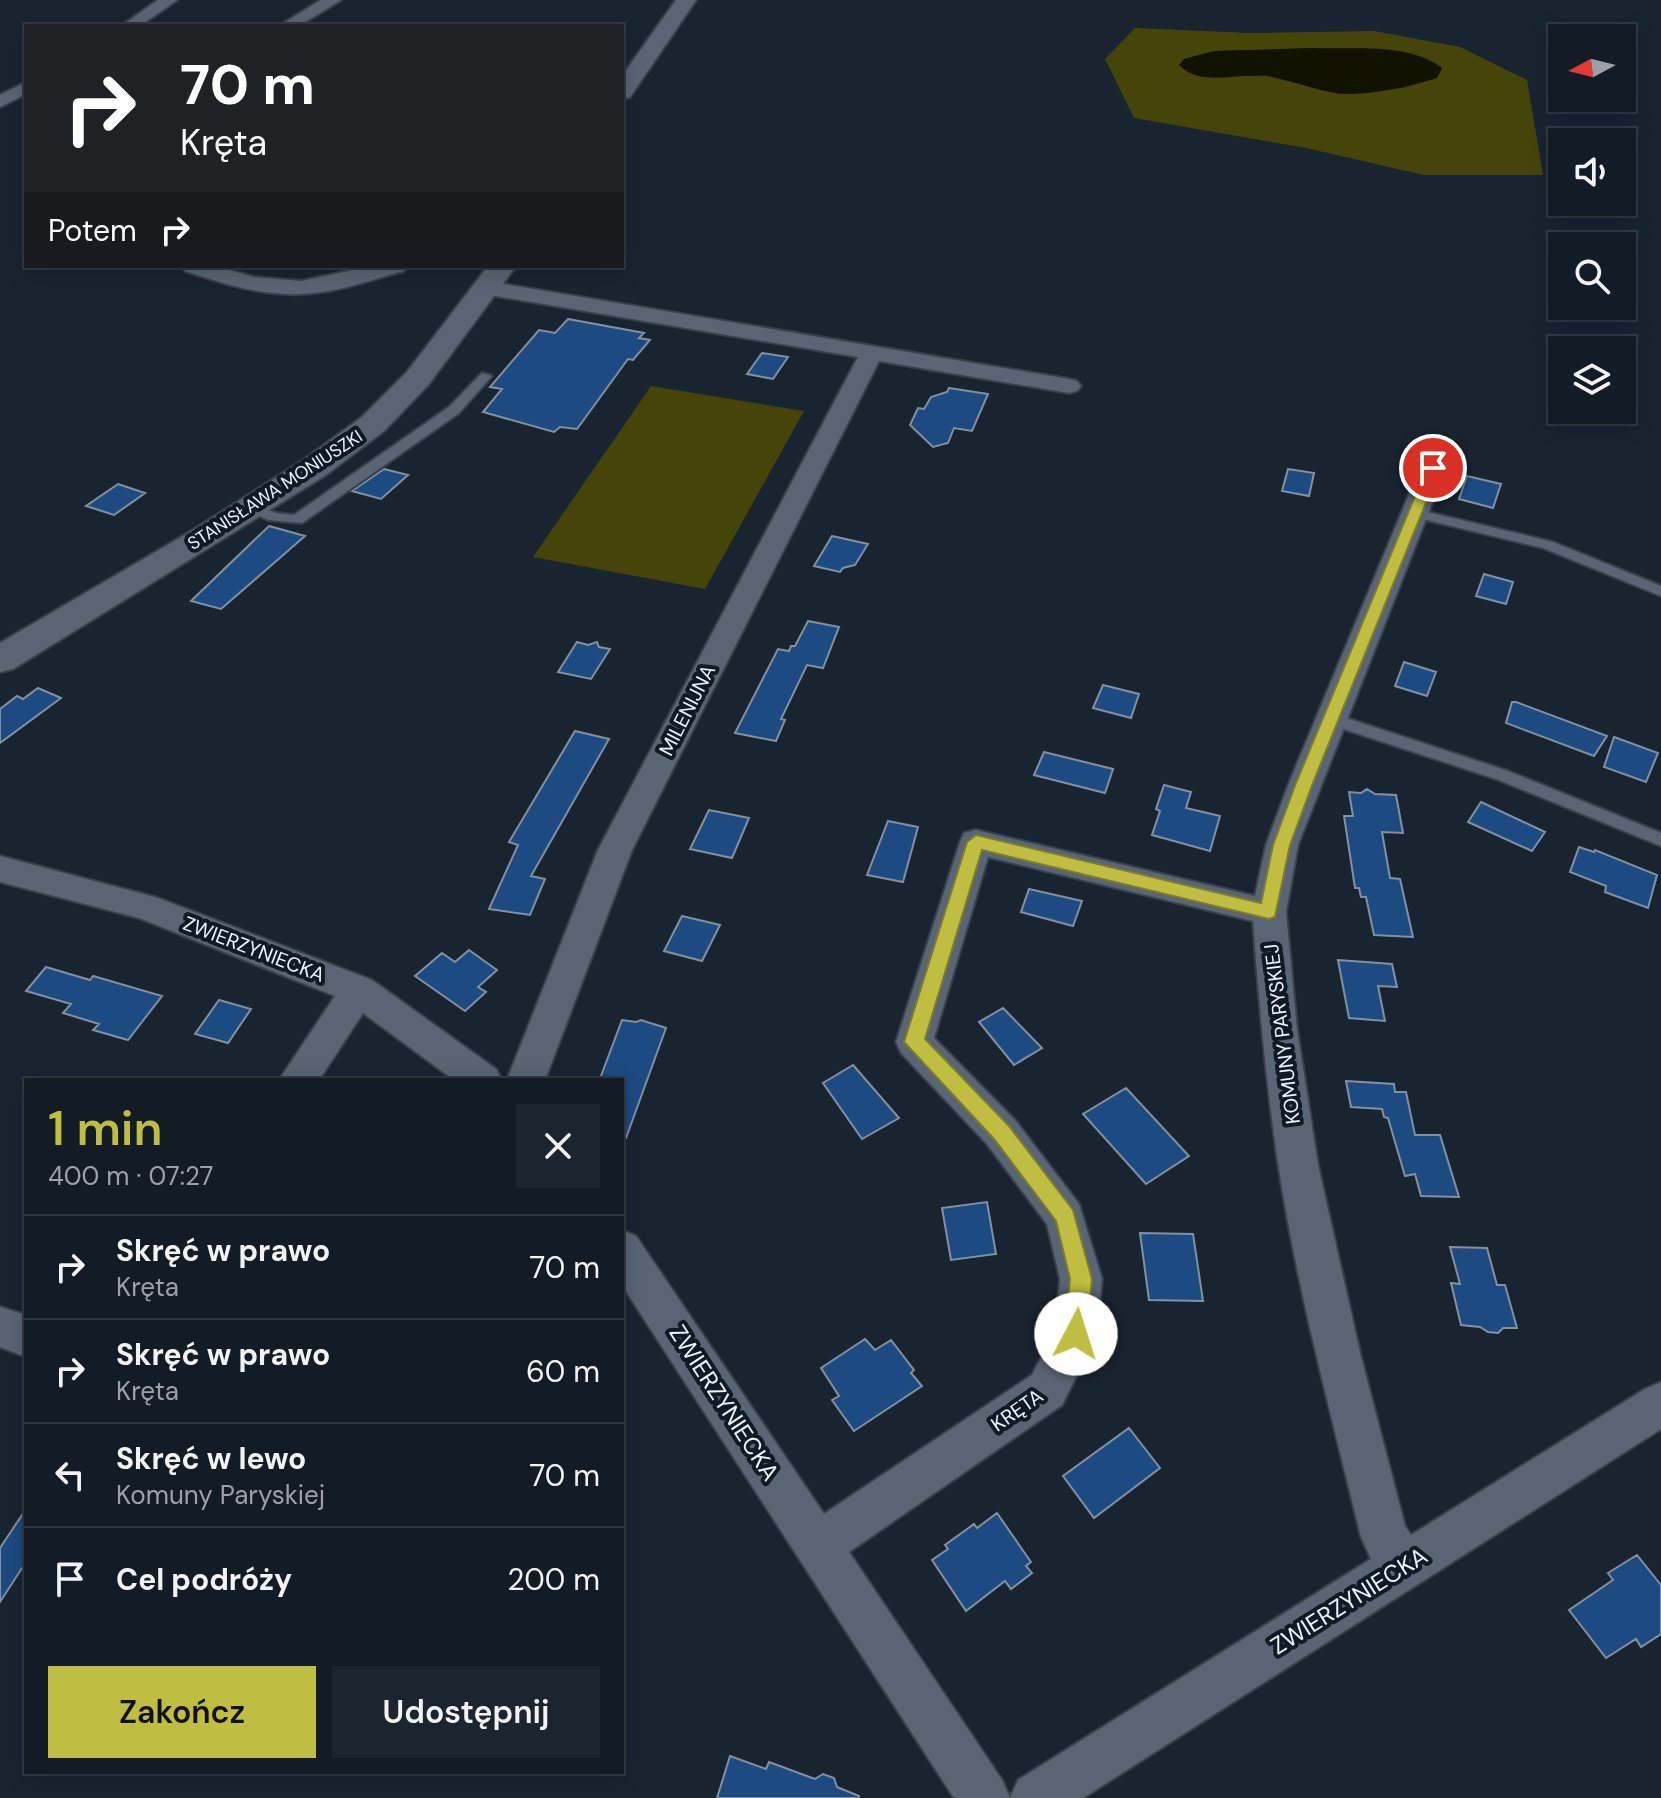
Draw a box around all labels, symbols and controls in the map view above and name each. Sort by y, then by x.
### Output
north arrow [1548,24,1636,112]
map controls [1548,24,1636,424]
text: 70 m [180,48,315,121]
icon: right [48,56,152,160]
text: Kręta [180,119,267,166]
button: sound [1548,128,1636,216]
icon: right [153,208,197,252]
text: Potem [48,211,137,250]
button: search [1548,232,1636,320]
button: layers [1548,336,1636,424]
street label: STANISŁAWA MONIUSZKI [183,424,367,556]
pin [1399,434,1467,502]
icon: arrive [1411,446,1455,490]
street label: MILENIJNA [653,660,721,760]
street label: ZWIERZYNIECKA [180,910,328,988]
street label: KOMUNY PARYSKIEJ [1258,942,1306,1126]
text: 1 min [48,1097,163,1160]
button: close [516,1104,600,1188]
text: 400 m · 07:27 [48,1159,213,1193]
text: Skręć w prawo [116,1231,330,1270]
icon: right [48,1245,92,1289]
text: 70 m [529,1248,600,1287]
text: Kręta [116,1270,179,1304]
position arrow [1034,1292,1118,1376]
street label: ZWIERZYNIECKA [663,1319,786,1486]
text: Skręć w prawo [116,1335,330,1374]
icon: right [48,1349,92,1393]
text: 60 m [526,1352,600,1391]
text: Kręta [116,1374,179,1408]
street label: KRĘTA [986,1383,1048,1437]
text: Skręć w lewo [116,1439,306,1478]
icon: left [48,1453,92,1497]
text: 70 m [529,1456,600,1495]
text: Komuny Paryskiej [116,1478,325,1512]
street label: ZWIERZYNIECKA [1264,1540,1433,1661]
icon: arrive [48,1557,92,1601]
text: Cel podróży [116,1560,292,1599]
text: 200 m [507,1560,600,1599]
button: Zakończ [48,1666,316,1758]
button: Udostępnij [332,1666,600,1758]

